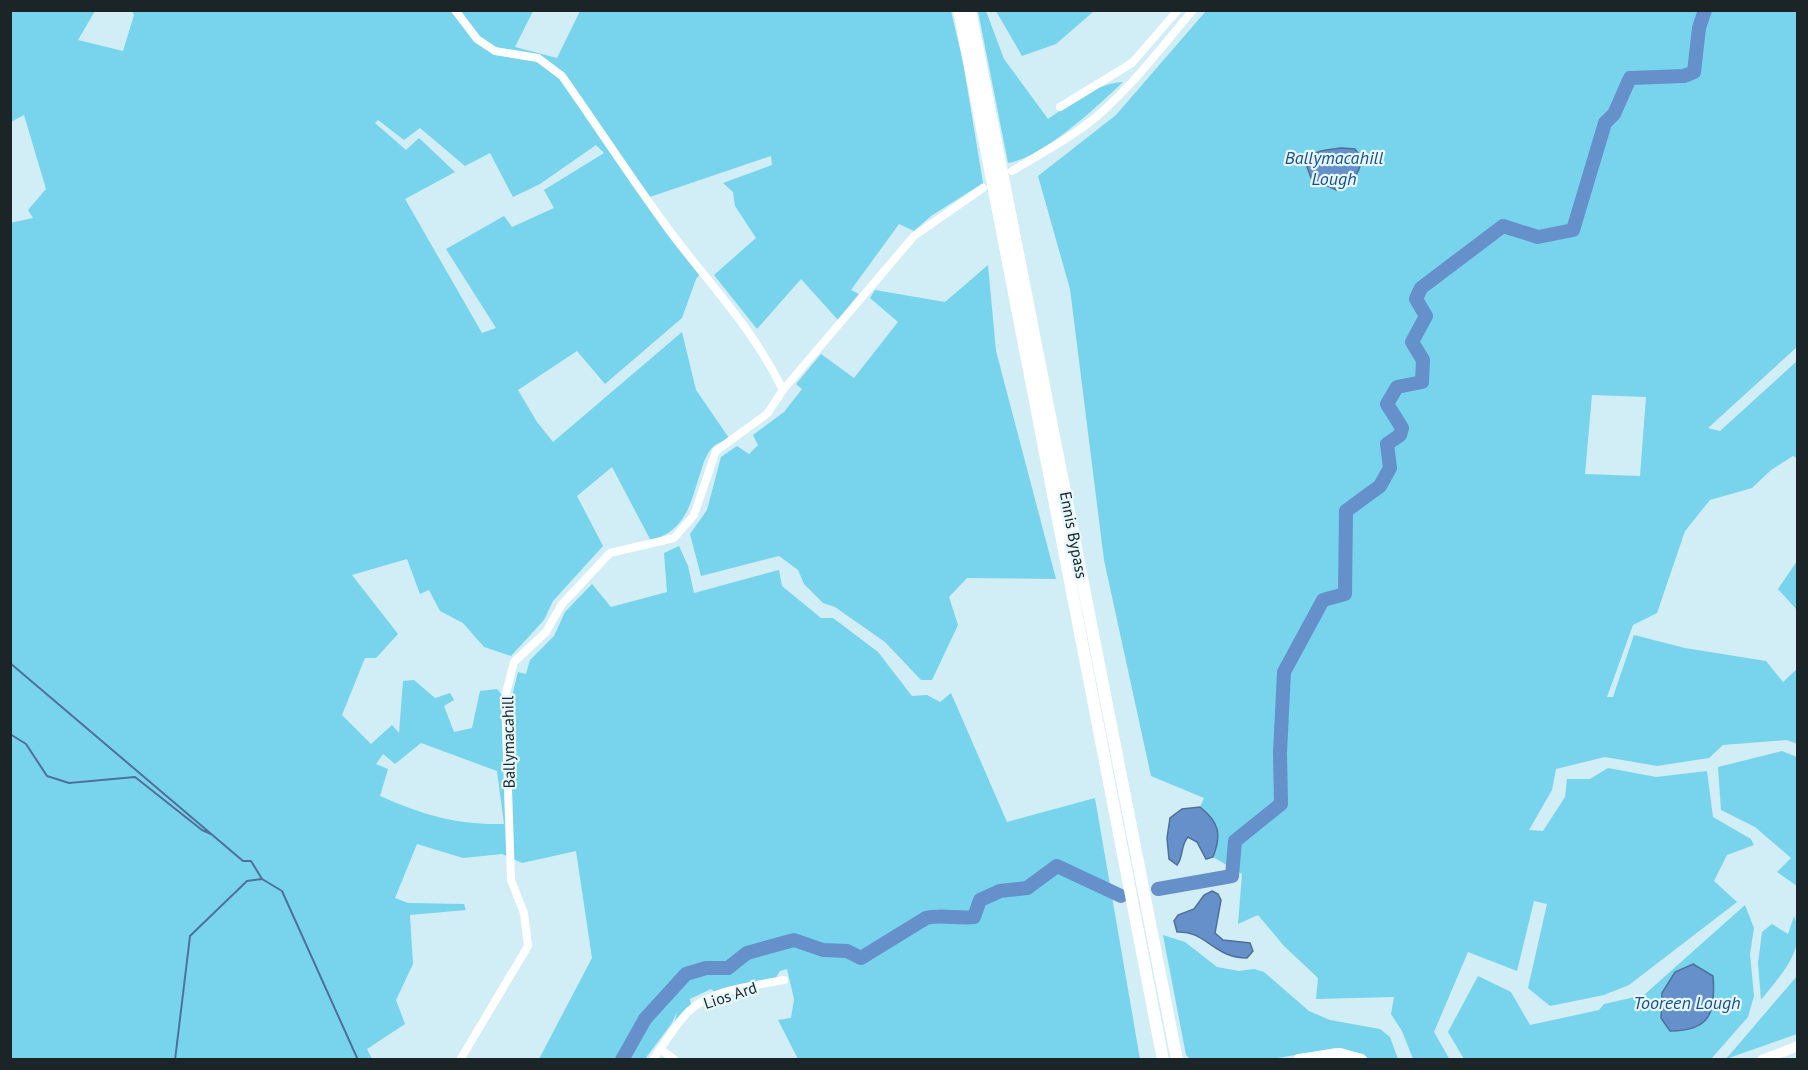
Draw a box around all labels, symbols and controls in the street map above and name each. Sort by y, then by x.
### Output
water label: Ballymacahill Lough [1285,146,1383,190]
street label: Ennis Bypass [1056,490,1092,580]
street label: Ballymacahill [497,695,519,788]
street label: Lios Ard [701,977,759,1013]
water label: Tooreen Lough [1633,991,1741,1014]

